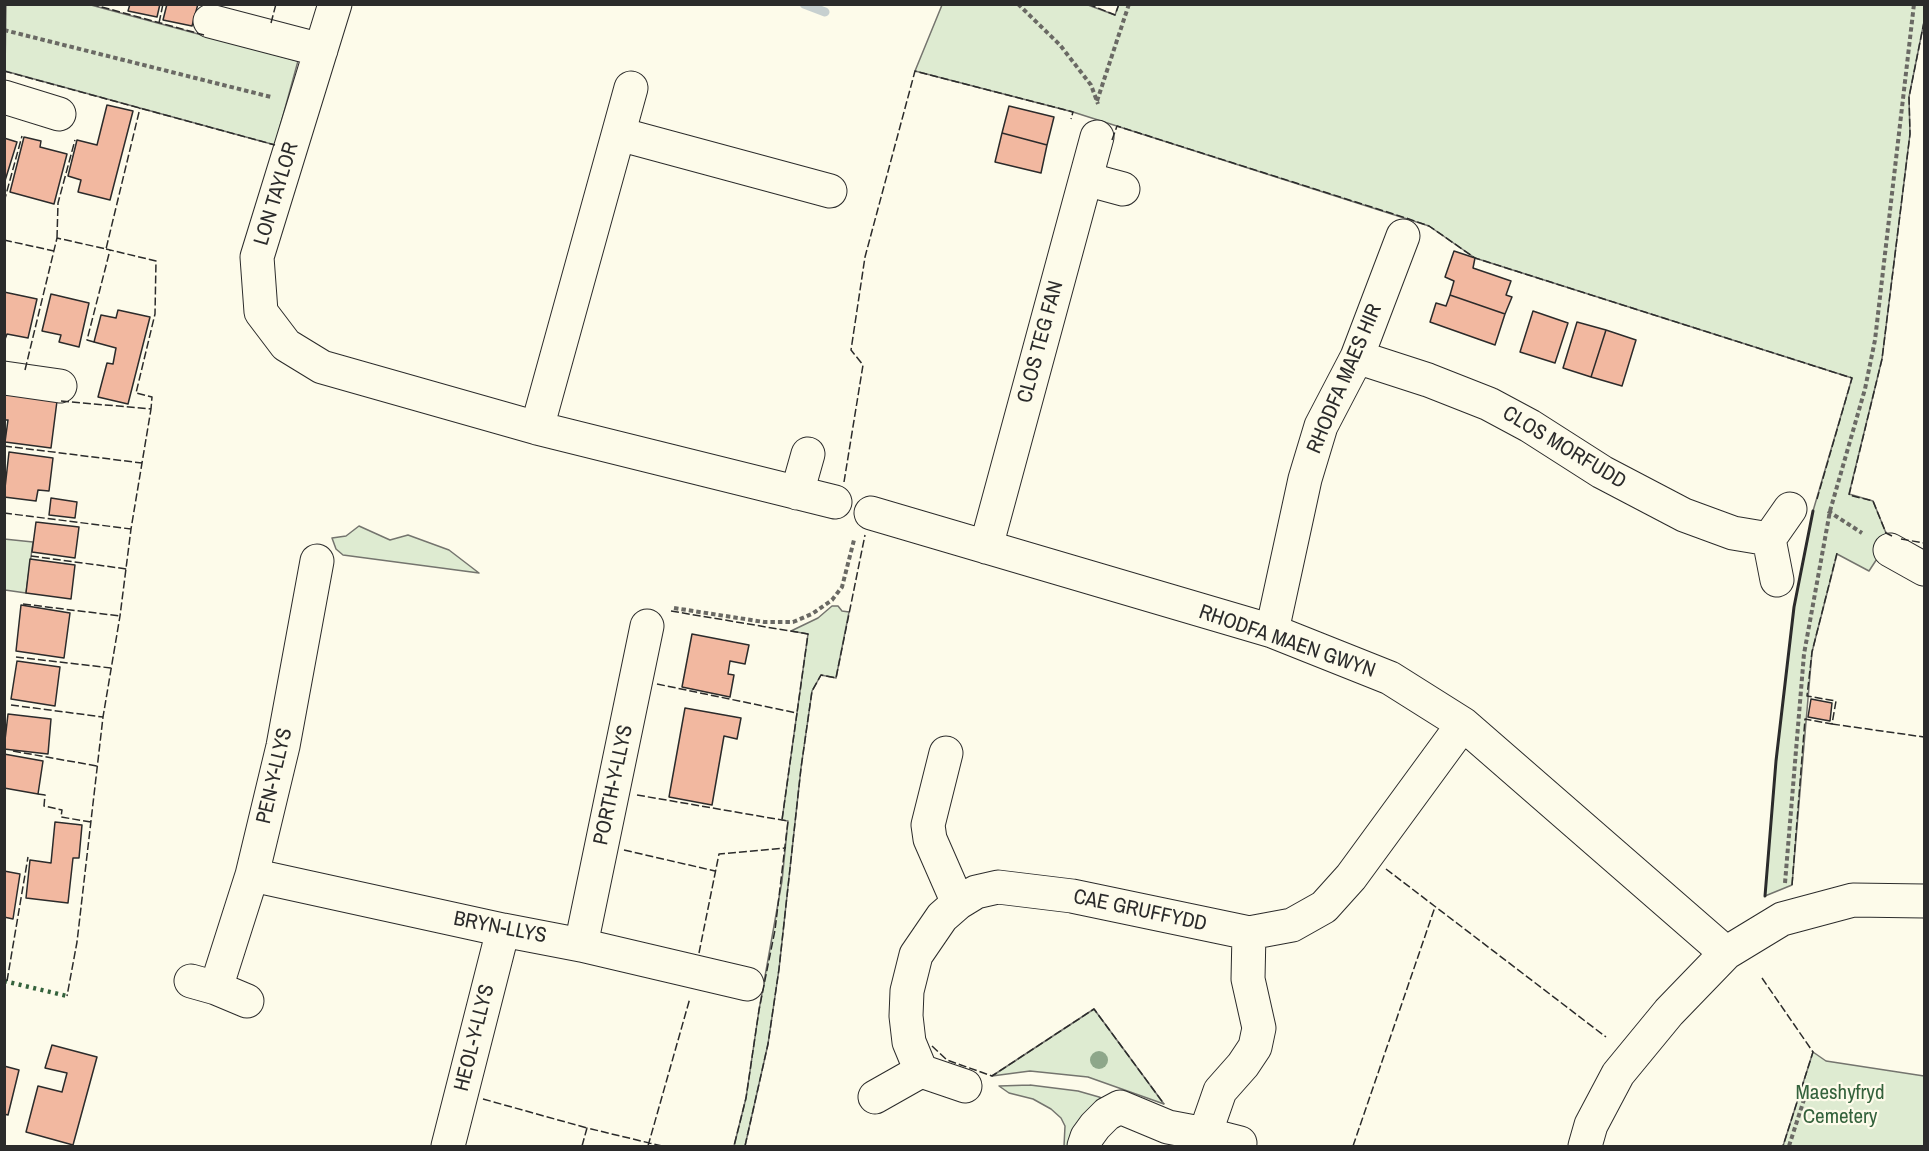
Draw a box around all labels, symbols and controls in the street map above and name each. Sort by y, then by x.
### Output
street label: LON TAYLOR [249,139,305,249]
street label: CLOS TEG FAN [1013,278,1069,406]
street label: RHODFA MAES HIR [1302,301,1388,457]
street label: CLOS MORFUDD [1498,401,1630,495]
street label: RHODFA MAEN GWYN [1196,600,1378,684]
street label: PORTH-Y-LLYS [589,723,639,847]
street label: PEN-Y-LLYS [252,726,298,826]
street label: CAE GRUFFYDD [1071,885,1209,937]
street label: BRYN-LLYS [451,907,549,949]
street label: HEOL-Y-LLYS [450,982,500,1094]
park label: Maeshyfryd Cemetery [1796,1080,1884,1130]

